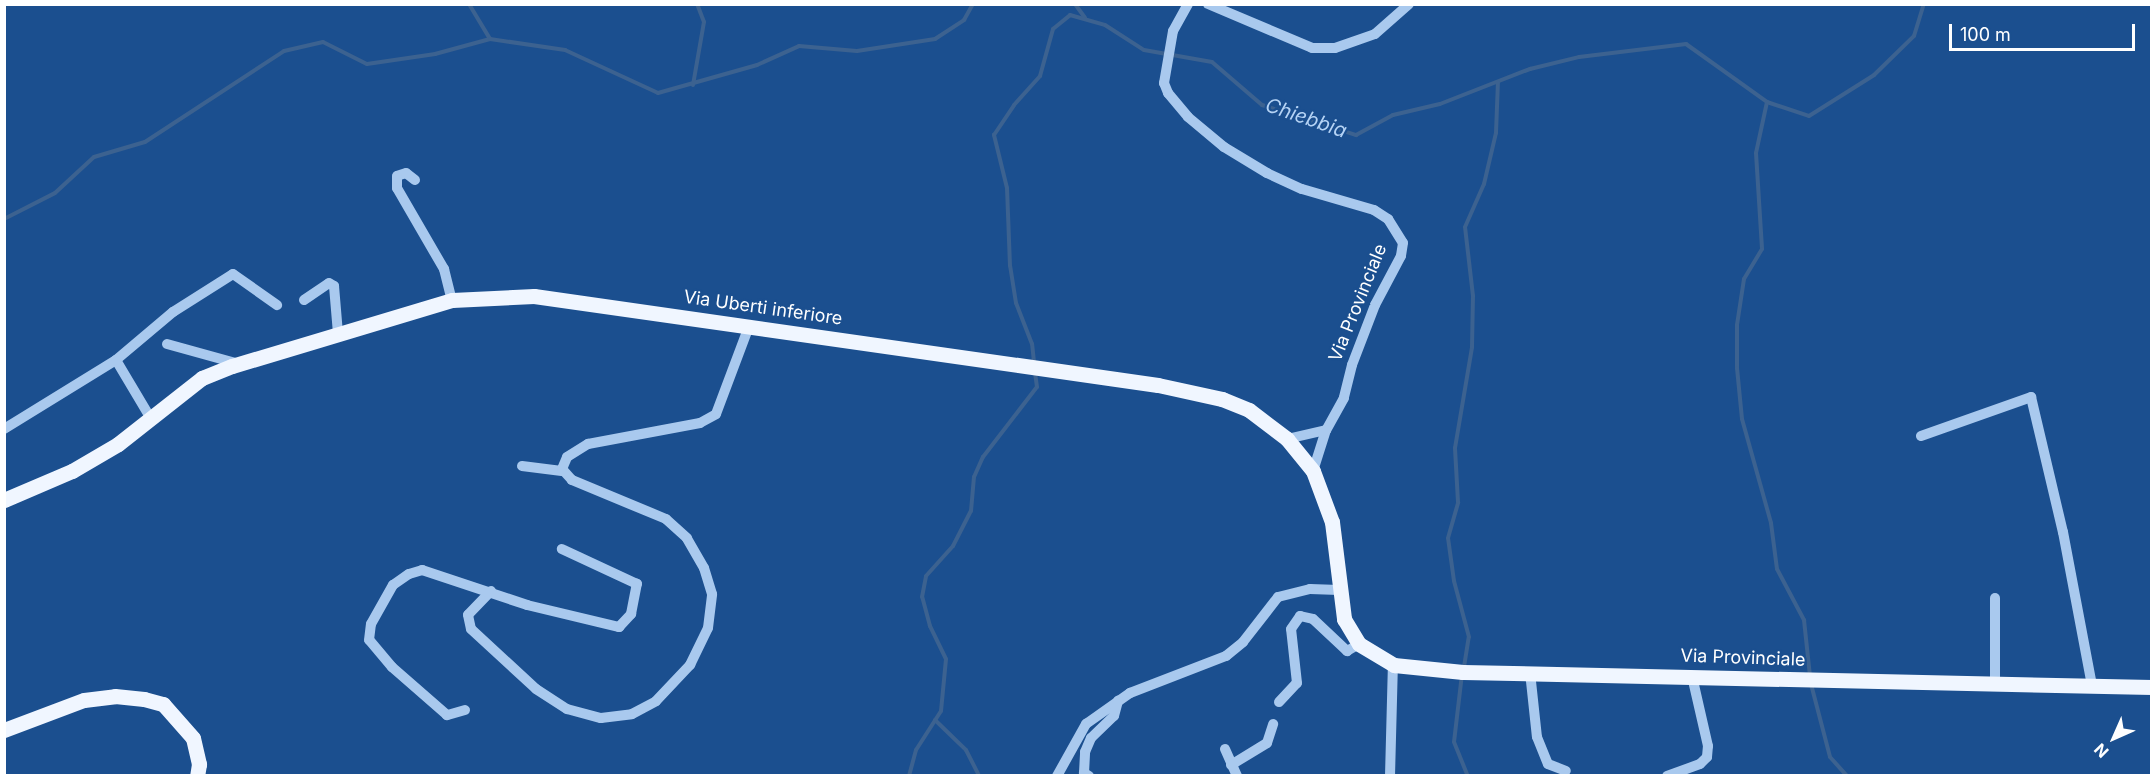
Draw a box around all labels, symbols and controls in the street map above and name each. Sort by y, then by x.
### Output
scale bar [1952,12,2138,50]
text: 100 m [1960,24,2011,45]
water label: Chiebbia [1262,93,1350,143]
street label: Via Provinciale [1325,241,1391,365]
street label: Via Uberti inferiore [682,286,844,330]
street label: Via Provinciale [1680,645,1806,671]
north arrow [2084,708,2144,768]
text: N [2090,739,2113,762]

